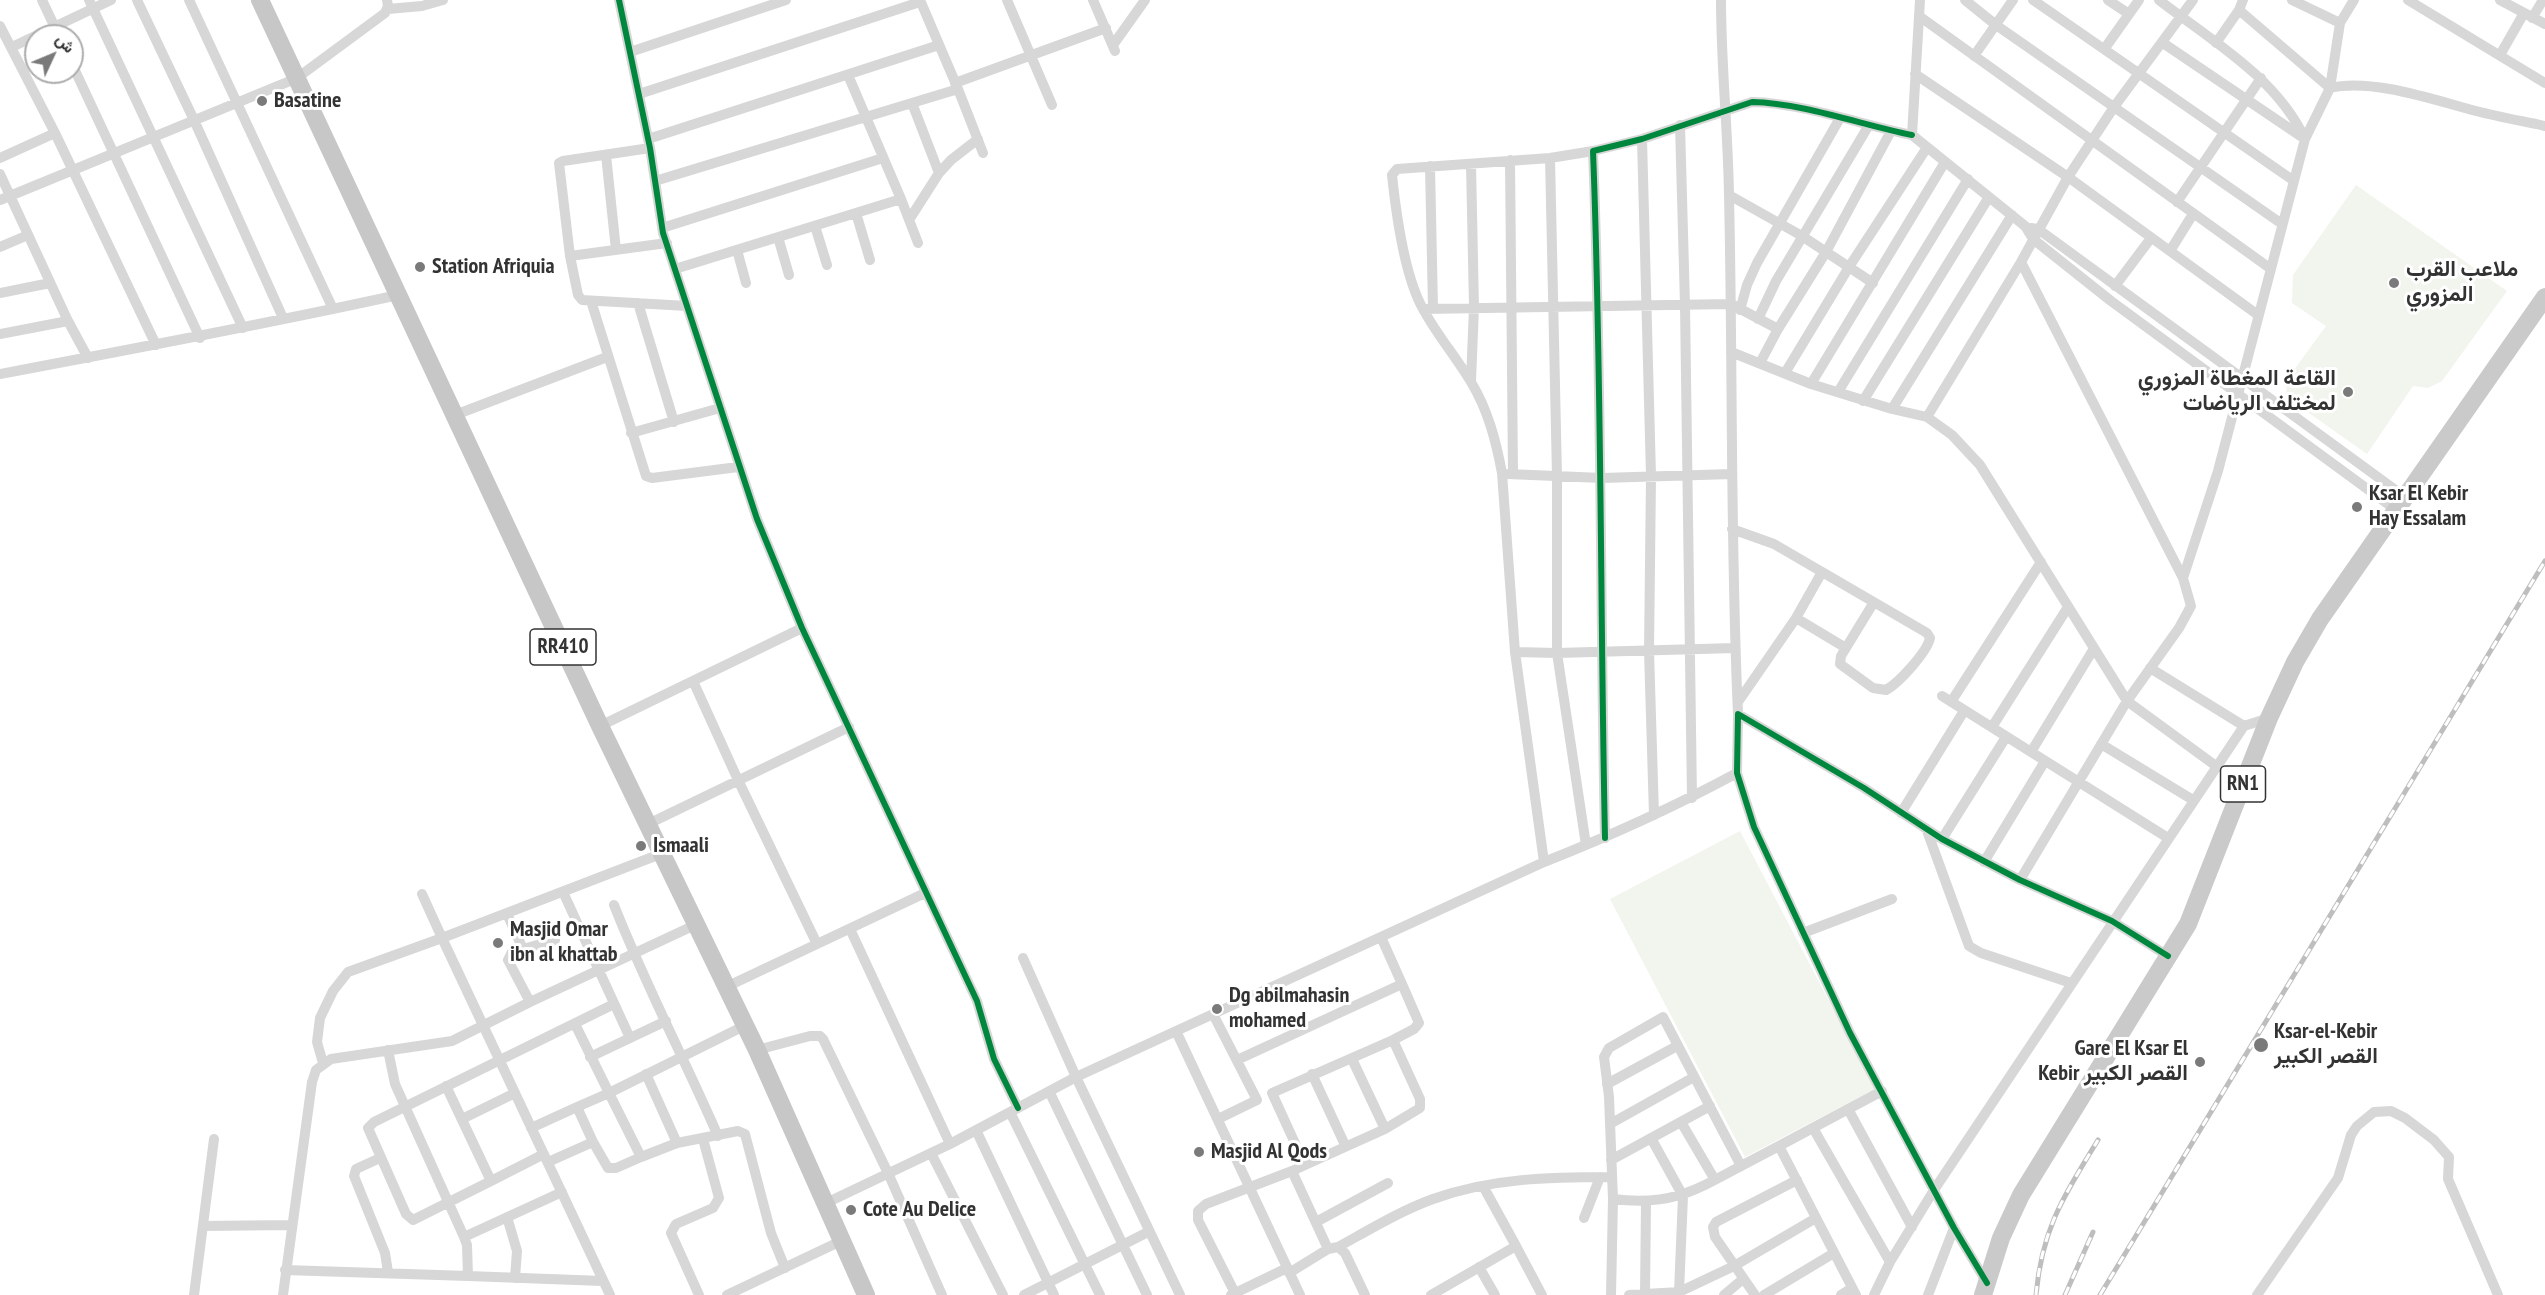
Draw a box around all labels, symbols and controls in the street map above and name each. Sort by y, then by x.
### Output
north arrow [24,24,84,84]
text: ش [52,29,79,57]
place label: Basatine [274,88,341,114]
marker: Basatine [255,94,269,108]
place label: Station Afriquia [432,254,555,280]
place label: ملاعب القرب المزوري [2406,257,2518,308]
marker: Station Afriquia [413,260,427,274]
marker: ملاعب القرب المزوري [2387,276,2401,290]
place label: القاعة المغطاة المزوري لمختلف الرياضات [2138,366,2336,418]
marker: القاعة المغطاة المزوري لمختلف الرياضات [2341,385,2355,399]
place label: Ksar El Kebir Hay Essalam [2369,481,2468,532]
marker: Ksar El Kebir Hay Essalam [2350,500,2364,514]
road number: RR410 [530,629,596,665]
road number: RN1 [2220,766,2266,802]
place label: Ismaali [653,833,709,859]
marker: Ismaali [634,839,648,853]
place label: Masjid Omar ibn al khattab [510,917,618,968]
marker: Masjid Omar ibn al khattab [491,936,505,950]
place label: Dg abilmahasin mohamed [1229,983,1349,1034]
marker: Dg abilmahasin mohamed [1210,1002,1224,1016]
place label: Ksar-el-Kebir القصر الكبير [2274,1019,2378,1070]
place label: Gare El Ksar El Kebir القصر الكبير [2038,1036,2188,1088]
marker: Ksar-el-Kebir القصر الكبير [2252,1036,2270,1054]
marker: Gare El Ksar El Kebir القصر الكبير [2193,1055,2207,1069]
place label: Masjid Al Qods [1211,1139,1327,1165]
marker: Masjid Al Qods [1192,1145,1206,1159]
place label: Cote Au Delice [863,1197,976,1223]
marker: Cote Au Delice [844,1203,858,1217]

